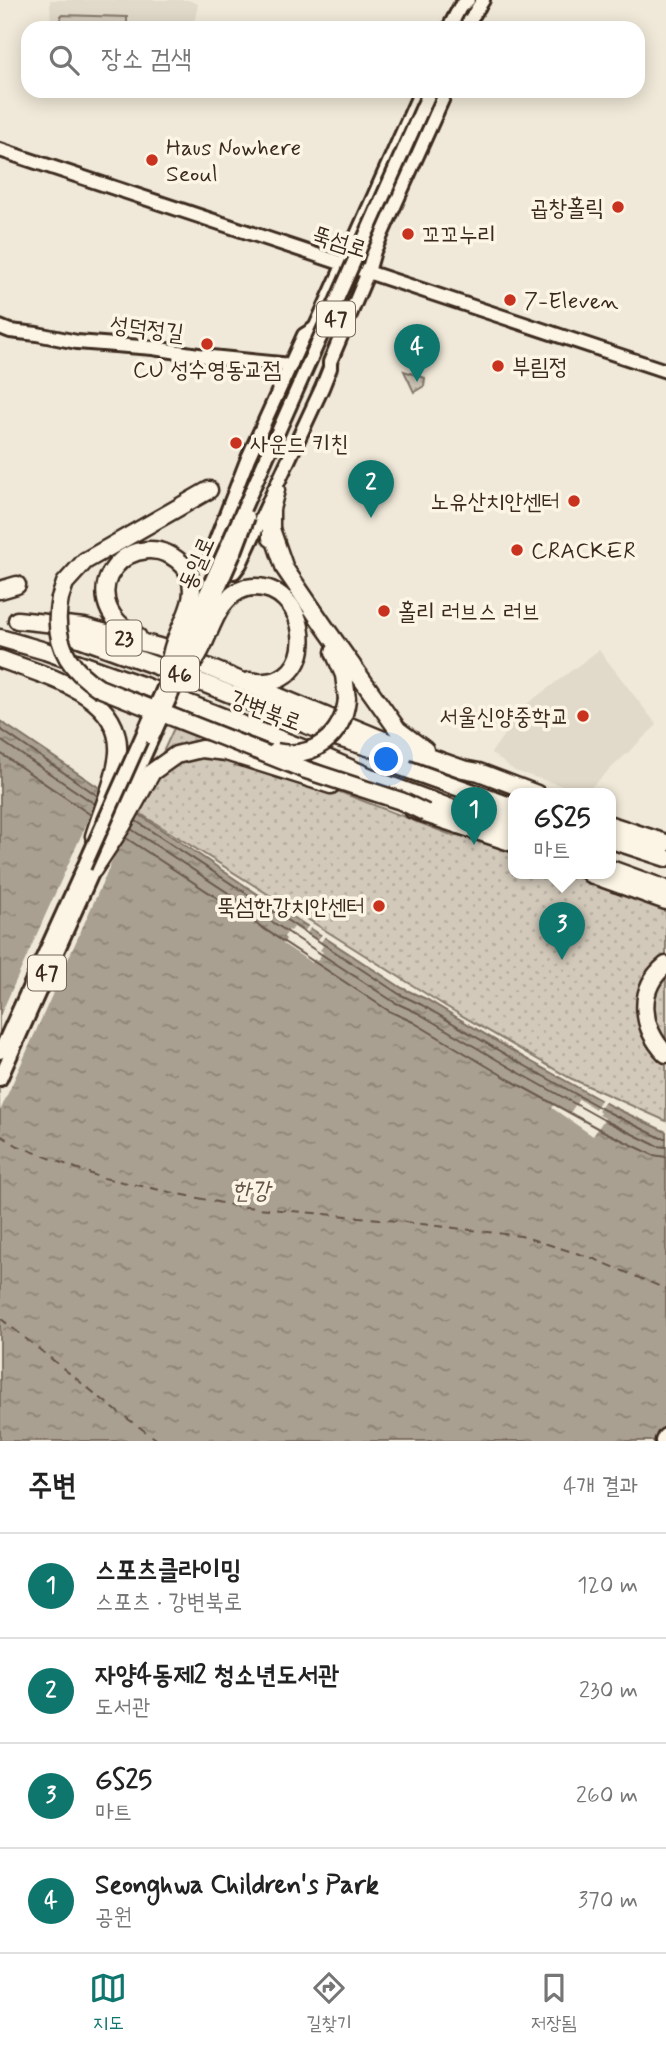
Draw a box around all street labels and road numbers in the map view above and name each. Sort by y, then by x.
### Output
street label: 뚝섬로 [308,220,370,266]
road number: 47 [317,302,355,336]
street label: 성덕정길 [108,311,185,349]
street label: 동일로 [173,532,223,595]
road number: 23 [106,620,142,656]
road number: 46 [161,656,199,692]
street label: 강변북로 [225,685,305,739]
road number: 47 [28,956,66,990]

